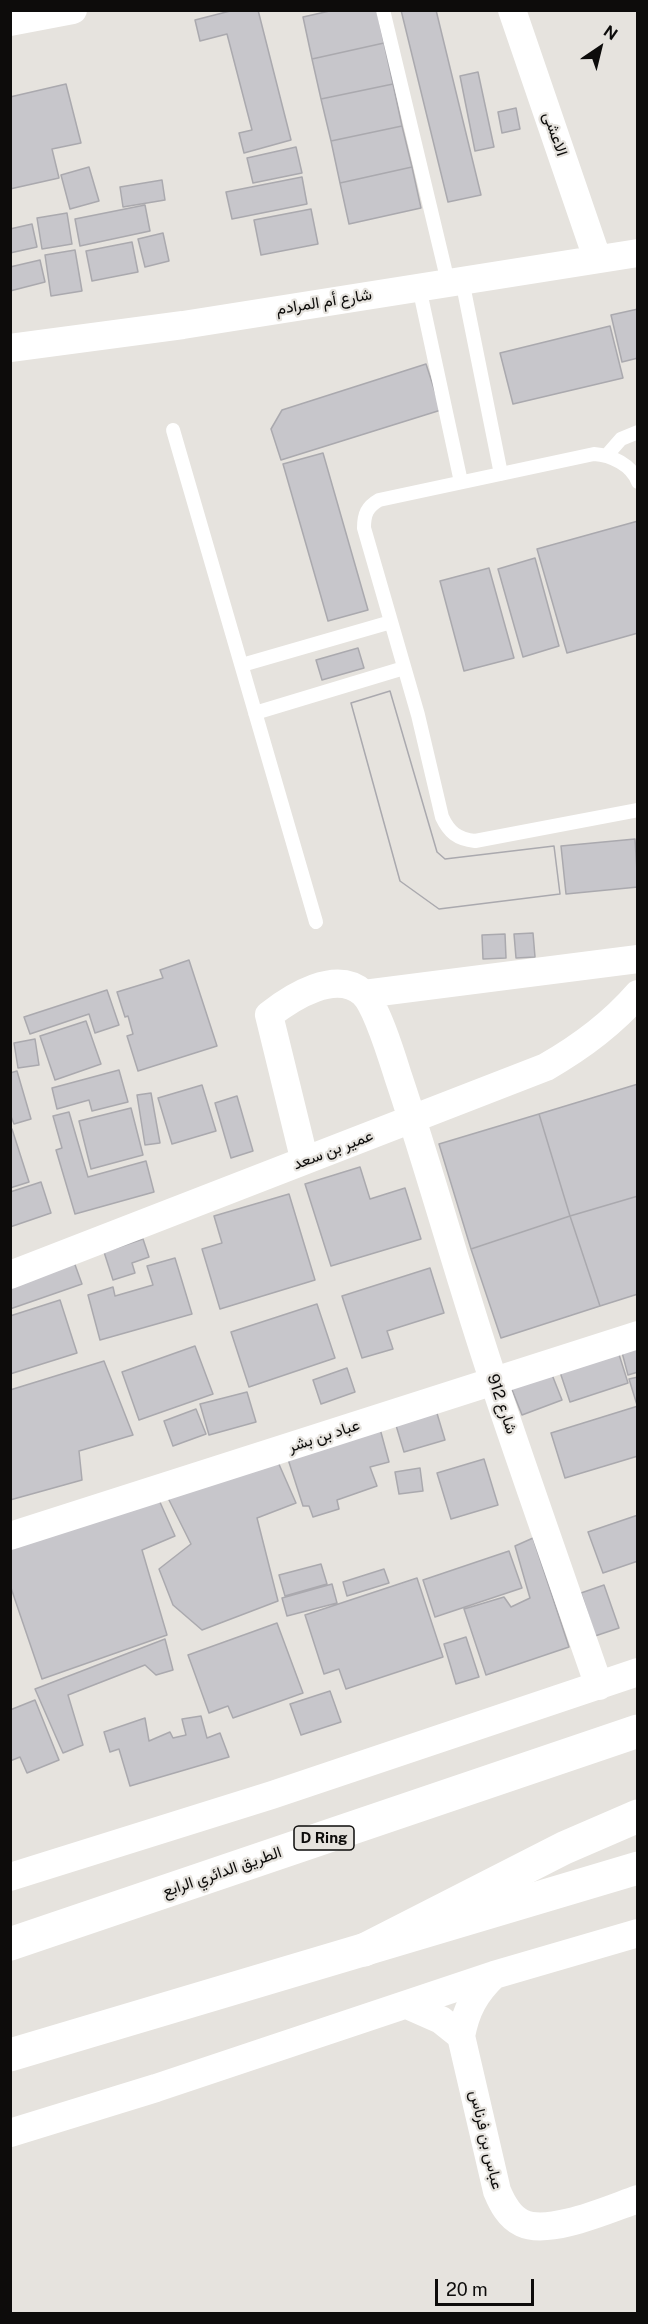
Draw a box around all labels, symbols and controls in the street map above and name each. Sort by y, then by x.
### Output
north arrow [570,18,630,78]
text: N [600,21,621,44]
street label: الاعشى [539,110,571,158]
street label: شارع أم المرادم [275,285,373,319]
street label: عمير بن سعد [290,1126,376,1174]
street label: شارع 912 [483,1372,521,1436]
street label: عباد بن بشر [286,1415,362,1457]
road number: D Ring [294,1826,354,1850]
street label: الطريق الدائري الرابع [160,1843,284,1901]
street label: عباس بن فرناس [465,2089,507,2191]
scale bar [438,2267,537,2305]
text: 20 m [446,2279,488,2300]

